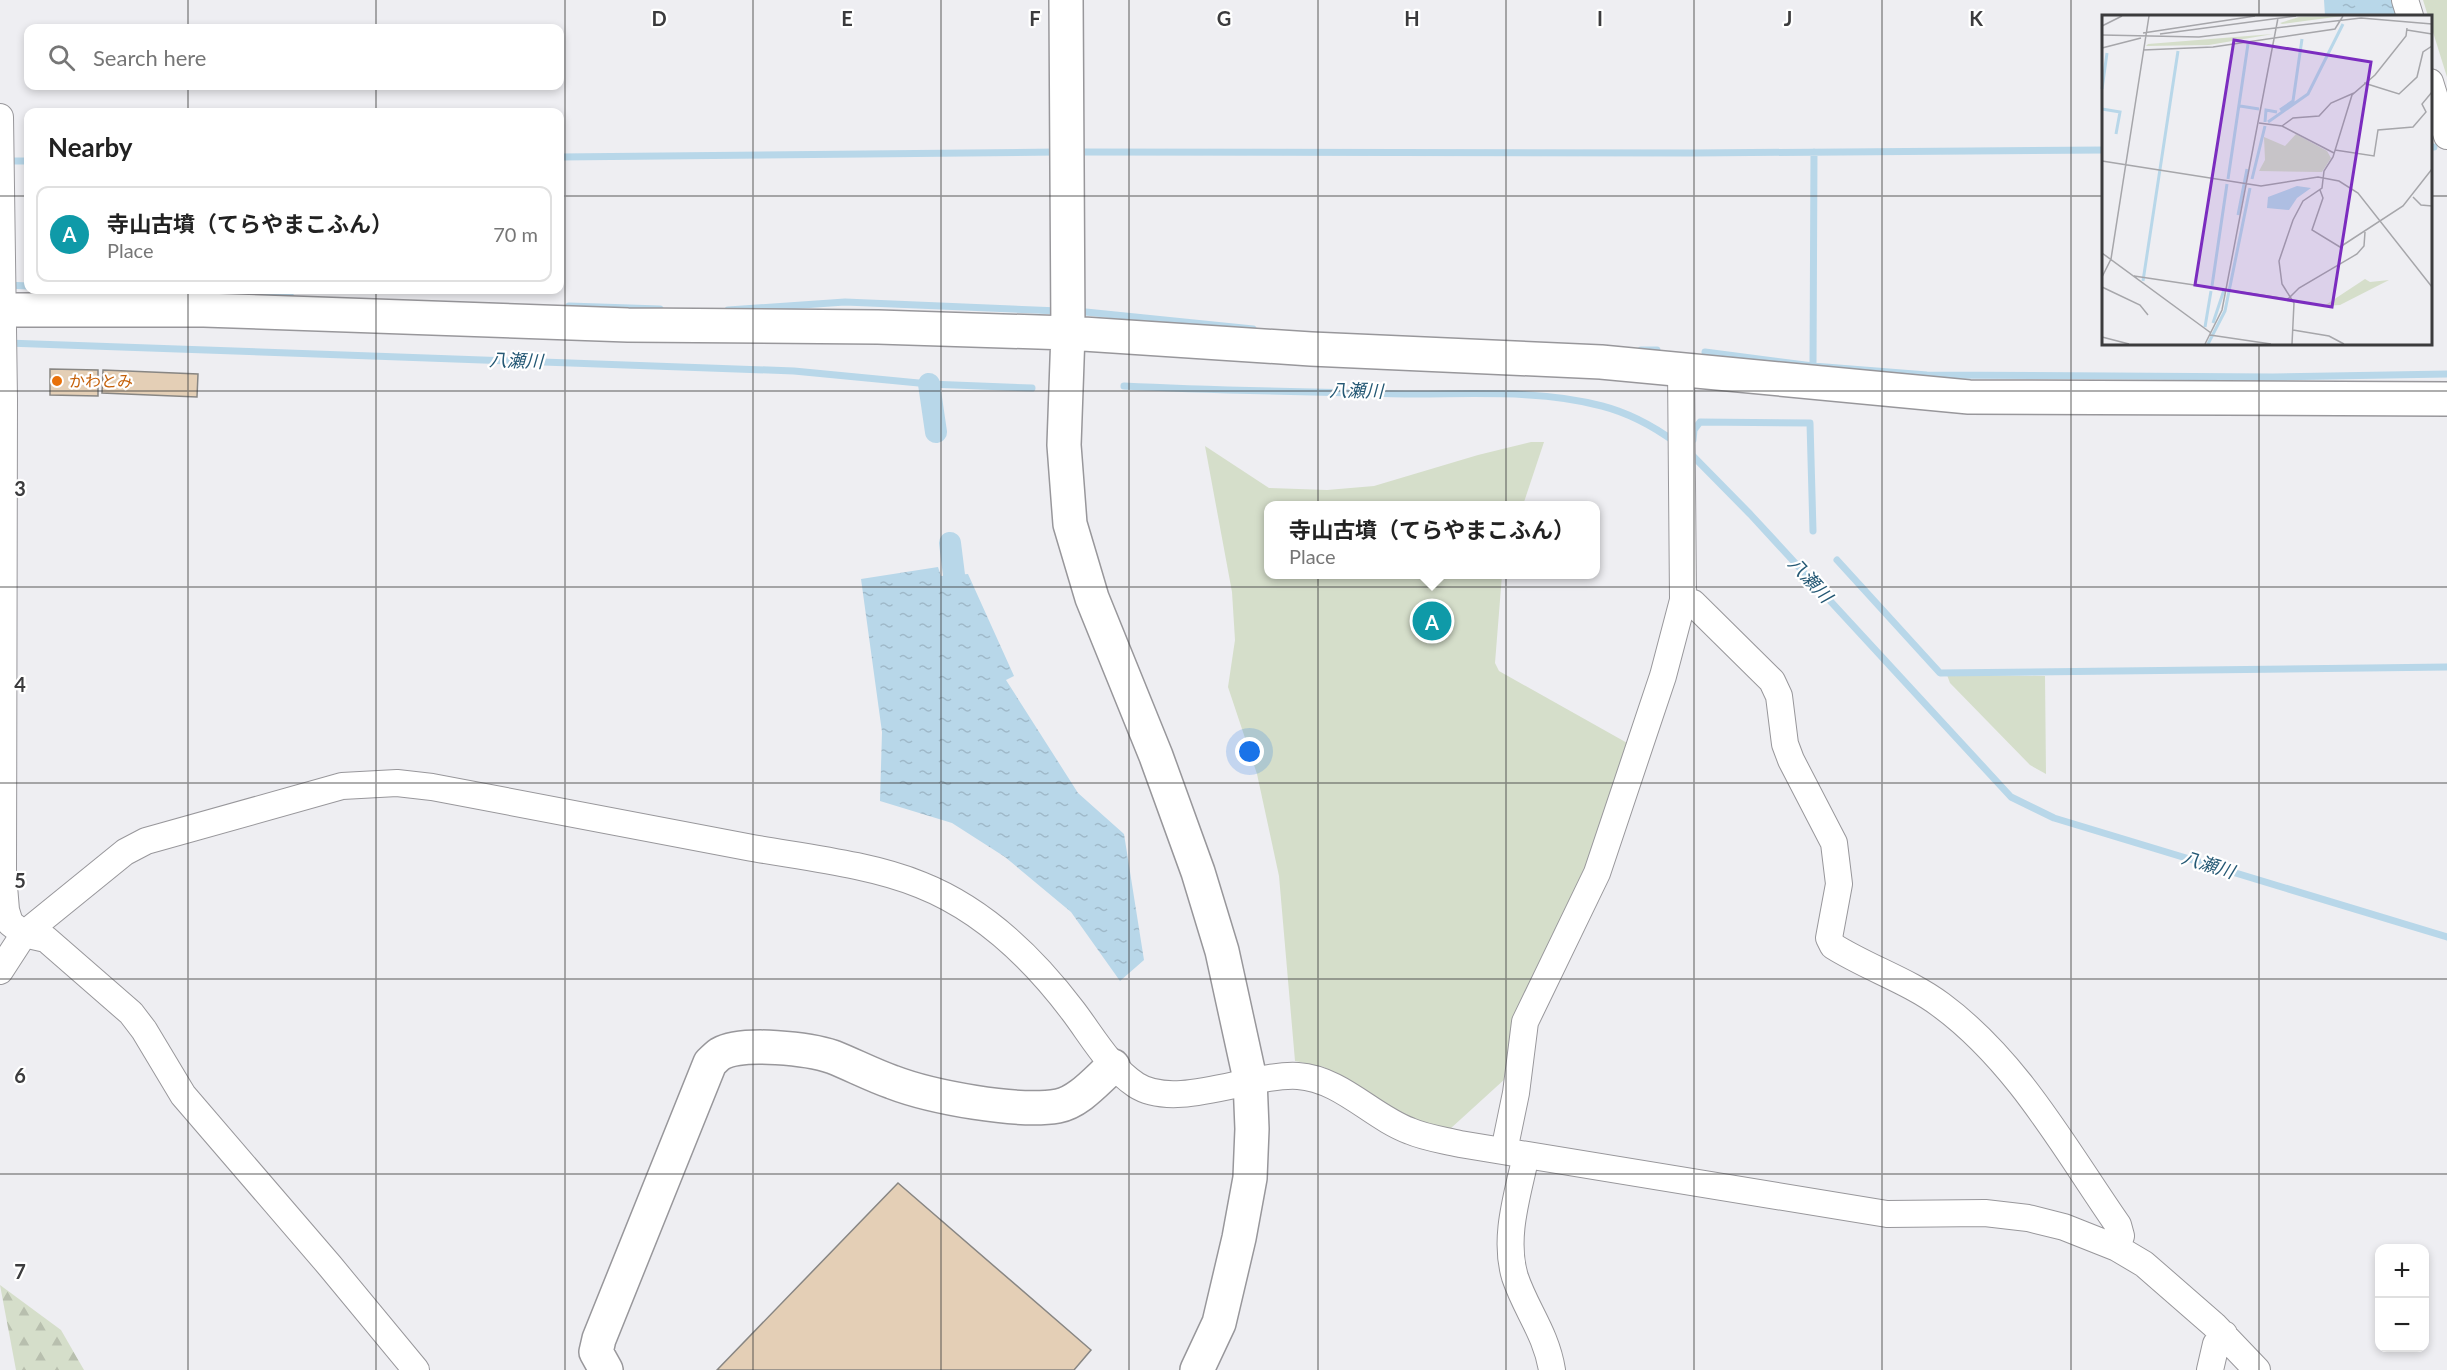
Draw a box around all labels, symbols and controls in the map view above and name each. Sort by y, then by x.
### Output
text: D [651,6,667,30]
text: E [841,6,853,30]
text: F [1029,6,1041,30]
text: G [1217,6,1231,30]
text: H [1404,6,1420,30]
text: I [1597,6,1603,30]
text: J [1784,6,1792,30]
text: K [1969,6,1983,30]
inset map [2102,15,2432,345]
search box [24,24,564,90]
icon: search [45,41,78,74]
text: Search here [93,44,206,71]
text: Nearby [48,131,133,163]
text: 寺山古墳（てらやまこふん） [107,210,393,237]
text: A [63,222,76,246]
text: 70 m [493,222,538,246]
text: Place [107,238,154,262]
water label: 八瀬川 [489,348,545,372]
place label: かわとみ [69,371,133,390]
marker: かわとみ [50,374,64,388]
water label: 八瀬川 [1329,379,1385,402]
text: 3 [14,476,26,500]
popup [1264,501,1600,579]
text: 寺山古墳（てらやまこふん） [1289,516,1575,543]
text: Place [1289,544,1336,568]
water label: 八瀬川 [1784,552,1839,608]
pin: A [1412,598,1452,644]
text: 4 [14,672,26,696]
your location [1235,737,1264,766]
water label: 八瀬川 [2179,846,2239,883]
text: 5 [14,868,26,892]
text: 6 [14,1063,26,1087]
map controls [2375,1244,2429,1352]
button: + [2375,1244,2429,1298]
text: 7 [14,1259,26,1283]
button: − [2375,1298,2429,1352]

